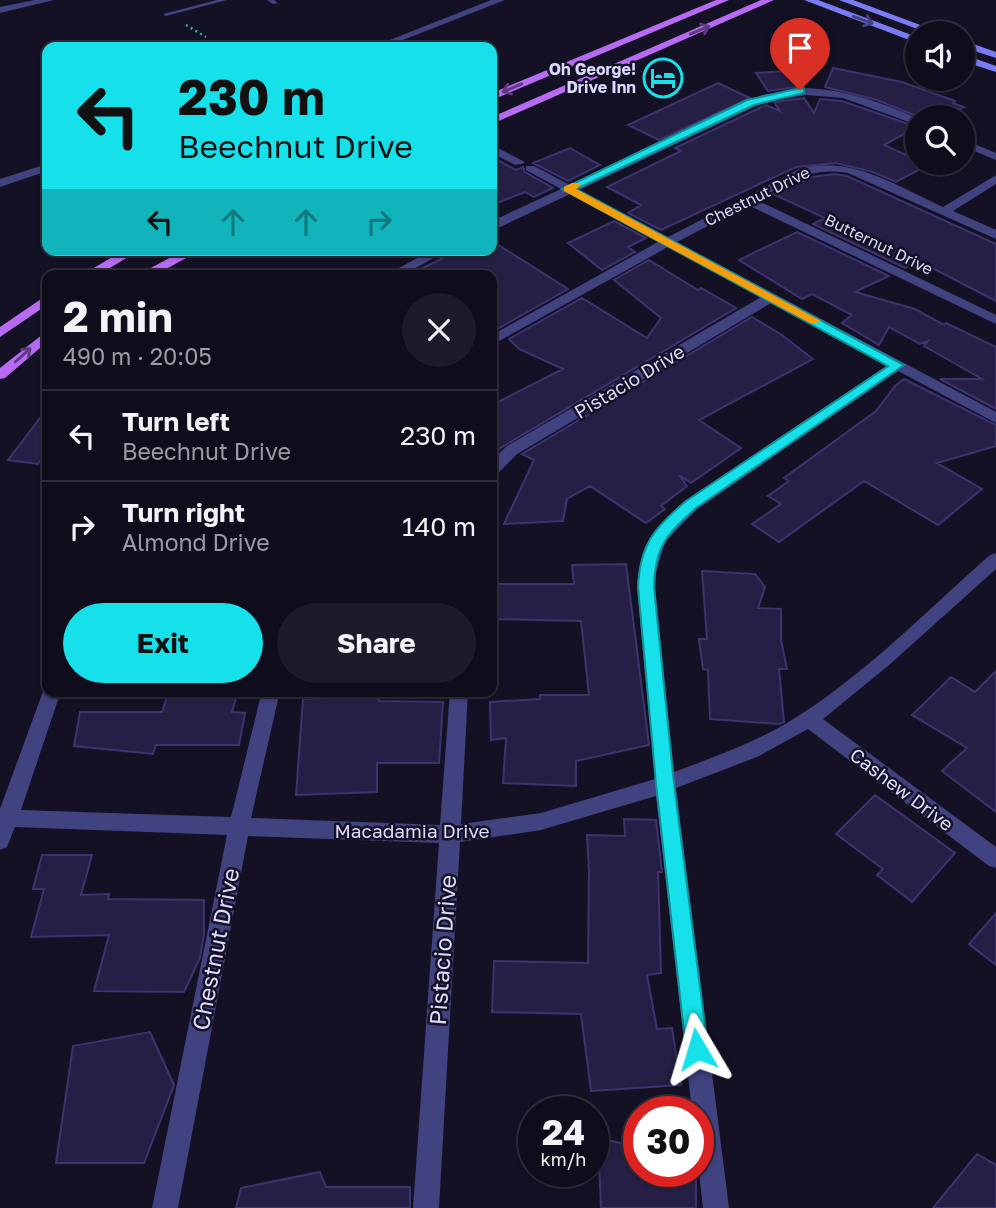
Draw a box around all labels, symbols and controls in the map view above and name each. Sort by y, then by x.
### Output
one-way arrow [851,15,873,27]
pin [770,18,830,90]
map controls [905,21,975,175]
button: sound [905,21,975,91]
one-way arrow [689,23,711,36]
icon: arrive [781,29,819,67]
hotel icon: Oh George! Drive Inn [642,57,684,99]
place label: Oh George! Drive Inn [549,59,636,97]
text: 230 m [178,67,325,126]
icon: left [63,70,154,161]
one-way arrow [501,83,523,96]
button: search [905,105,975,175]
text: Beechnut Drive [178,127,413,165]
street label: Chestnut Drive [701,162,813,230]
icon: left [141,203,179,241]
icon: ahead [214,203,252,241]
icon: ahead [287,203,325,241]
icon: right [360,203,398,241]
street label: Butternut Drive [822,209,936,279]
text: 2 min [63,291,173,341]
button: close [402,293,476,367]
street label: Pistacio Drive [570,339,688,423]
text: 490 m · 20:05 [63,342,212,370]
one-way arrow [14,346,31,363]
text: Turn left [122,406,230,437]
icon: left [63,417,101,455]
text: 230 m [400,420,476,451]
text: Beechnut Drive [122,437,291,465]
text: Turn right [122,497,245,528]
icon: right [63,508,101,546]
text: 140 m [402,511,476,542]
text: Almond Drive [122,528,270,556]
button: Exit [63,603,263,683]
button: Share [277,603,476,683]
street label: Cashew Drive [846,743,958,835]
street label: Macadamia Drive [334,819,490,842]
street label: Chestnut Drive [186,866,244,1032]
street label: Pistacio Drive [423,874,461,1026]
position arrow [660,1012,734,1086]
speed limit sign: 30 [623,1096,714,1187]
text: 24 [542,1111,585,1153]
text: km/h [541,1148,586,1170]

